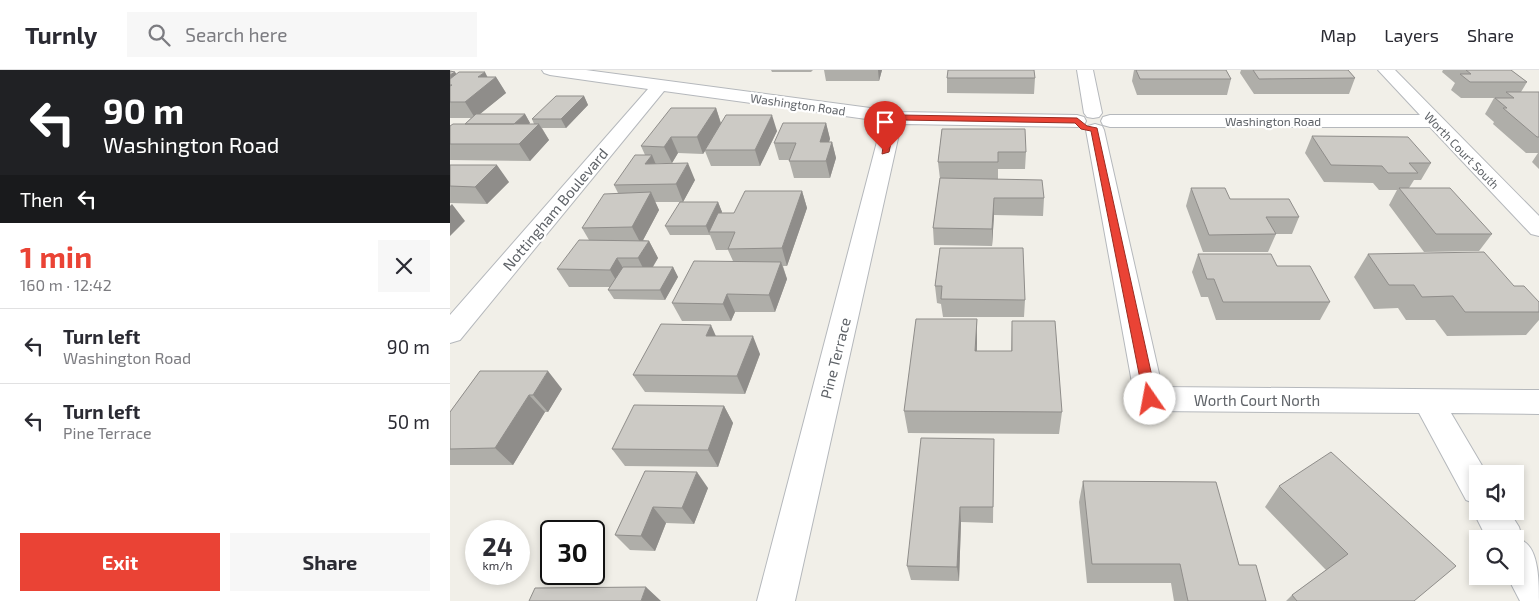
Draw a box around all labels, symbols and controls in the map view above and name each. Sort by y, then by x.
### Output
search box [127,12,477,57]
text: Turnly [25,20,97,49]
icon: search [145,21,173,49]
text: Search here [185,23,287,46]
text: Map [1320,24,1356,46]
text: Layers [1384,24,1439,46]
text: Share [1467,24,1514,46]
text: 90 m [103,89,184,131]
icon: left [20,90,85,155]
street label: Washington Road [749,90,847,118]
pin [864,101,906,152]
icon: arrive [871,108,899,136]
street label: Worth Court South [1422,109,1502,191]
street label: Washington Road [1225,114,1321,128]
text: Washington Road [103,131,279,157]
street label: Nottingham Boulevard [499,144,611,274]
icon: left [73,185,101,213]
text: Then [20,188,63,211]
text: 1 min [20,238,92,274]
button: close [378,240,430,292]
text: 160 m · 12:42 [20,275,112,294]
street label: Pine Terrace [816,316,854,400]
text: Turn left [63,325,140,348]
icon: left [20,332,48,360]
text: 90 m [387,335,430,358]
text: Washington Road [63,348,191,367]
position arrow [1123,372,1175,424]
street label: Worth Court North [1194,391,1320,409]
text: Turn left [63,400,140,423]
icon: left [20,407,48,435]
text: 50 m [387,410,430,433]
text: Pine Terrace [63,423,152,442]
map controls [1469,465,1524,585]
button: sound [1469,465,1524,520]
speed limit sign: 30 [540,520,605,585]
button: search [1469,530,1524,585]
text: 24 [482,531,513,561]
button: Exit [20,533,220,591]
button: Share [230,533,430,591]
text: km/h [483,558,512,572]

